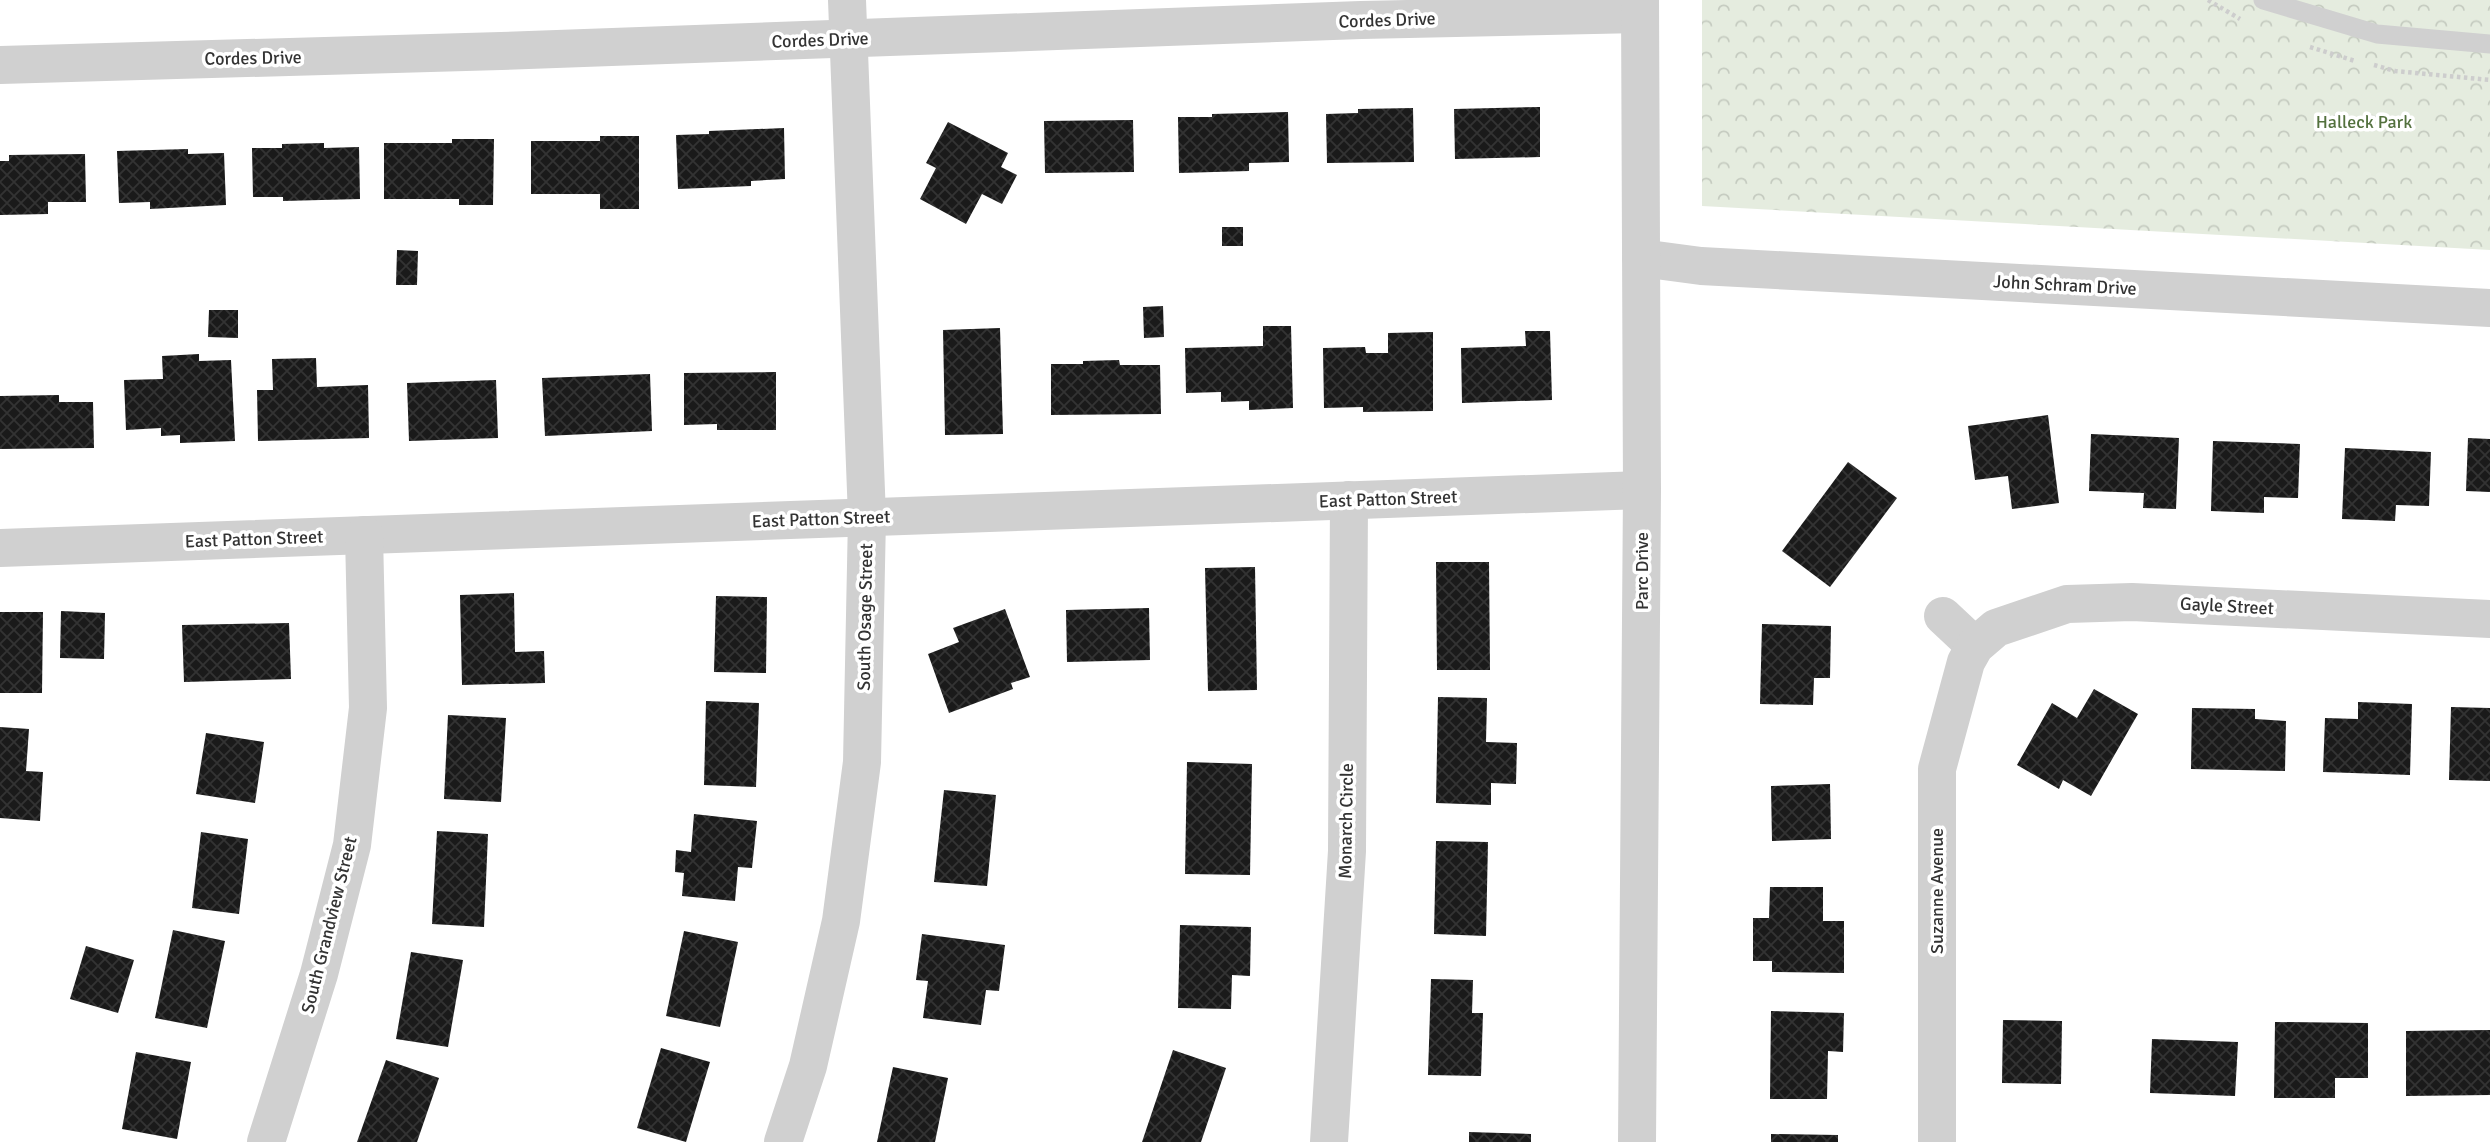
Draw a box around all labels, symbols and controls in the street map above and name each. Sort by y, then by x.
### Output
street label: Cordes Drive [1338,7,1436,33]
street label: Cordes Drive [771,27,869,53]
street label: Cordes Drive [204,46,302,70]
park label: Halleck Park [2316,111,2412,133]
street label: John Schram Drive [1993,270,2137,300]
street label: East Patton Street [1318,486,1458,512]
street label: East Patton Street [751,506,891,532]
street label: East Patton Street [184,526,324,552]
street label: Parc Drive [1631,532,1653,610]
street label: South Osage Street [853,543,877,691]
street label: Gayle Street [2180,593,2274,619]
street label: Monarch Circle [1334,763,1358,879]
street label: Suzanne Avenue [1926,828,1948,954]
street label: South Grandview Street [296,834,362,1016]

